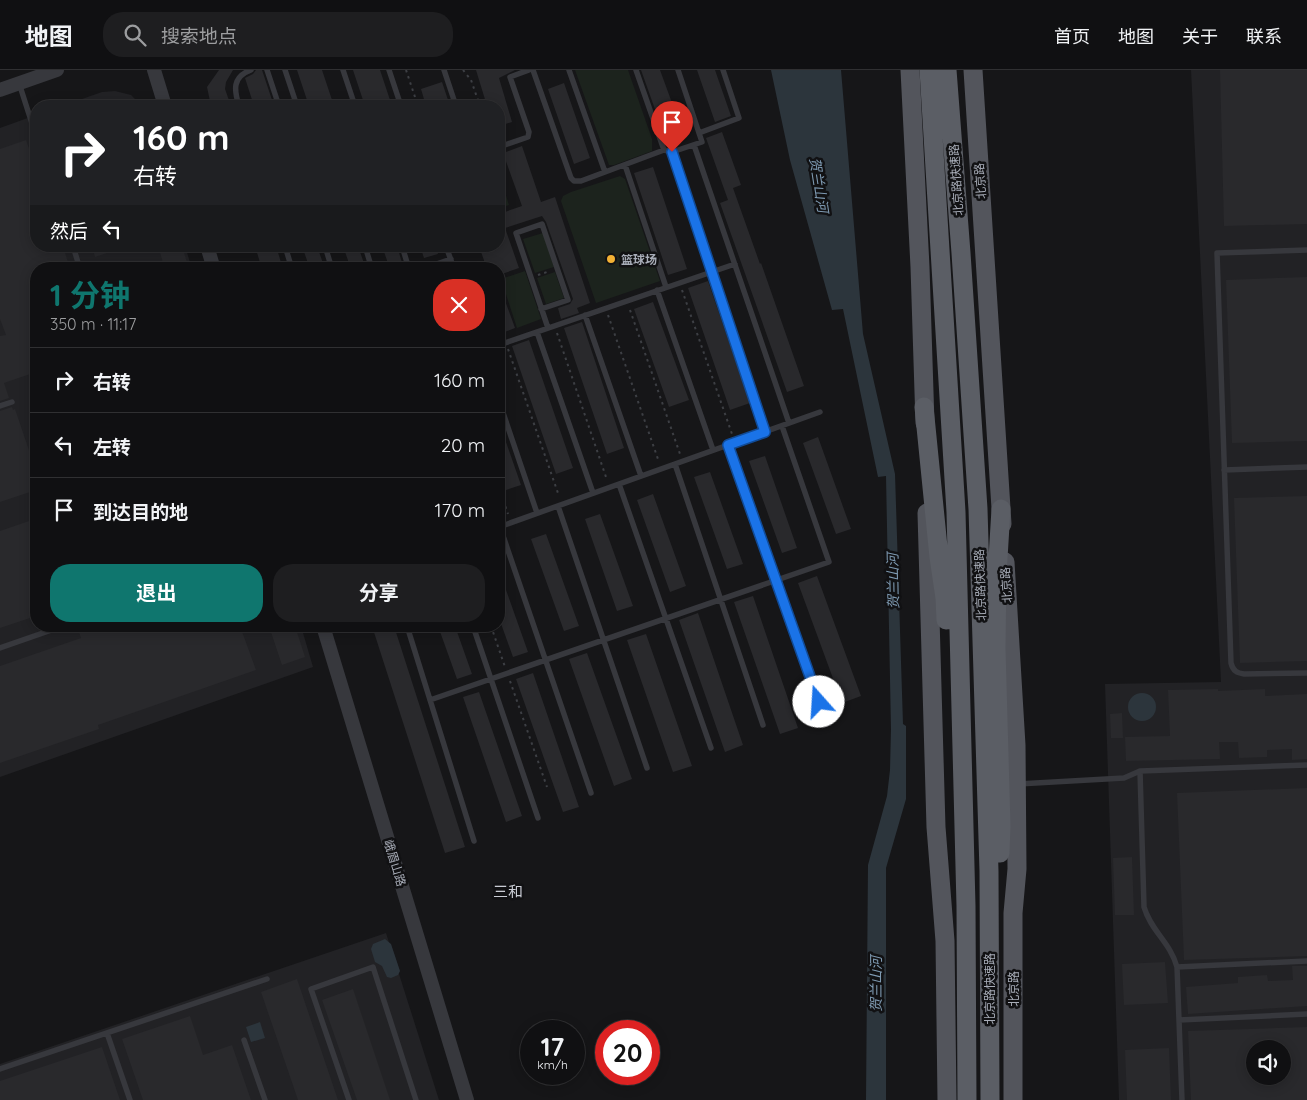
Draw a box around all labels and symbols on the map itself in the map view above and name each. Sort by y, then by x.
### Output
pin [651,101,693,152]
street label: 北京路快速路 [946,144,966,216]
water label: 贺兰山河 [806,156,833,217]
street label: 北京路 [971,163,989,199]
place label: 篮球场 [621,252,657,267]
marker: 篮球场 [605,253,617,265]
street label: 北京路快速路 [971,549,989,621]
water label: 贺兰山河 [883,550,902,609]
street label: 北京路 [997,567,1015,603]
position arrow [792,675,844,727]
street label: 峨眉山路 [381,838,409,888]
district label: 三和 [493,882,523,901]
water label: 贺兰山河 [867,953,885,1012]
street label: 北京路快速路 [982,953,997,1025]
street label: 北京路 [1006,971,1021,1007]
speed limit sign: 20 [595,1020,660,1085]

